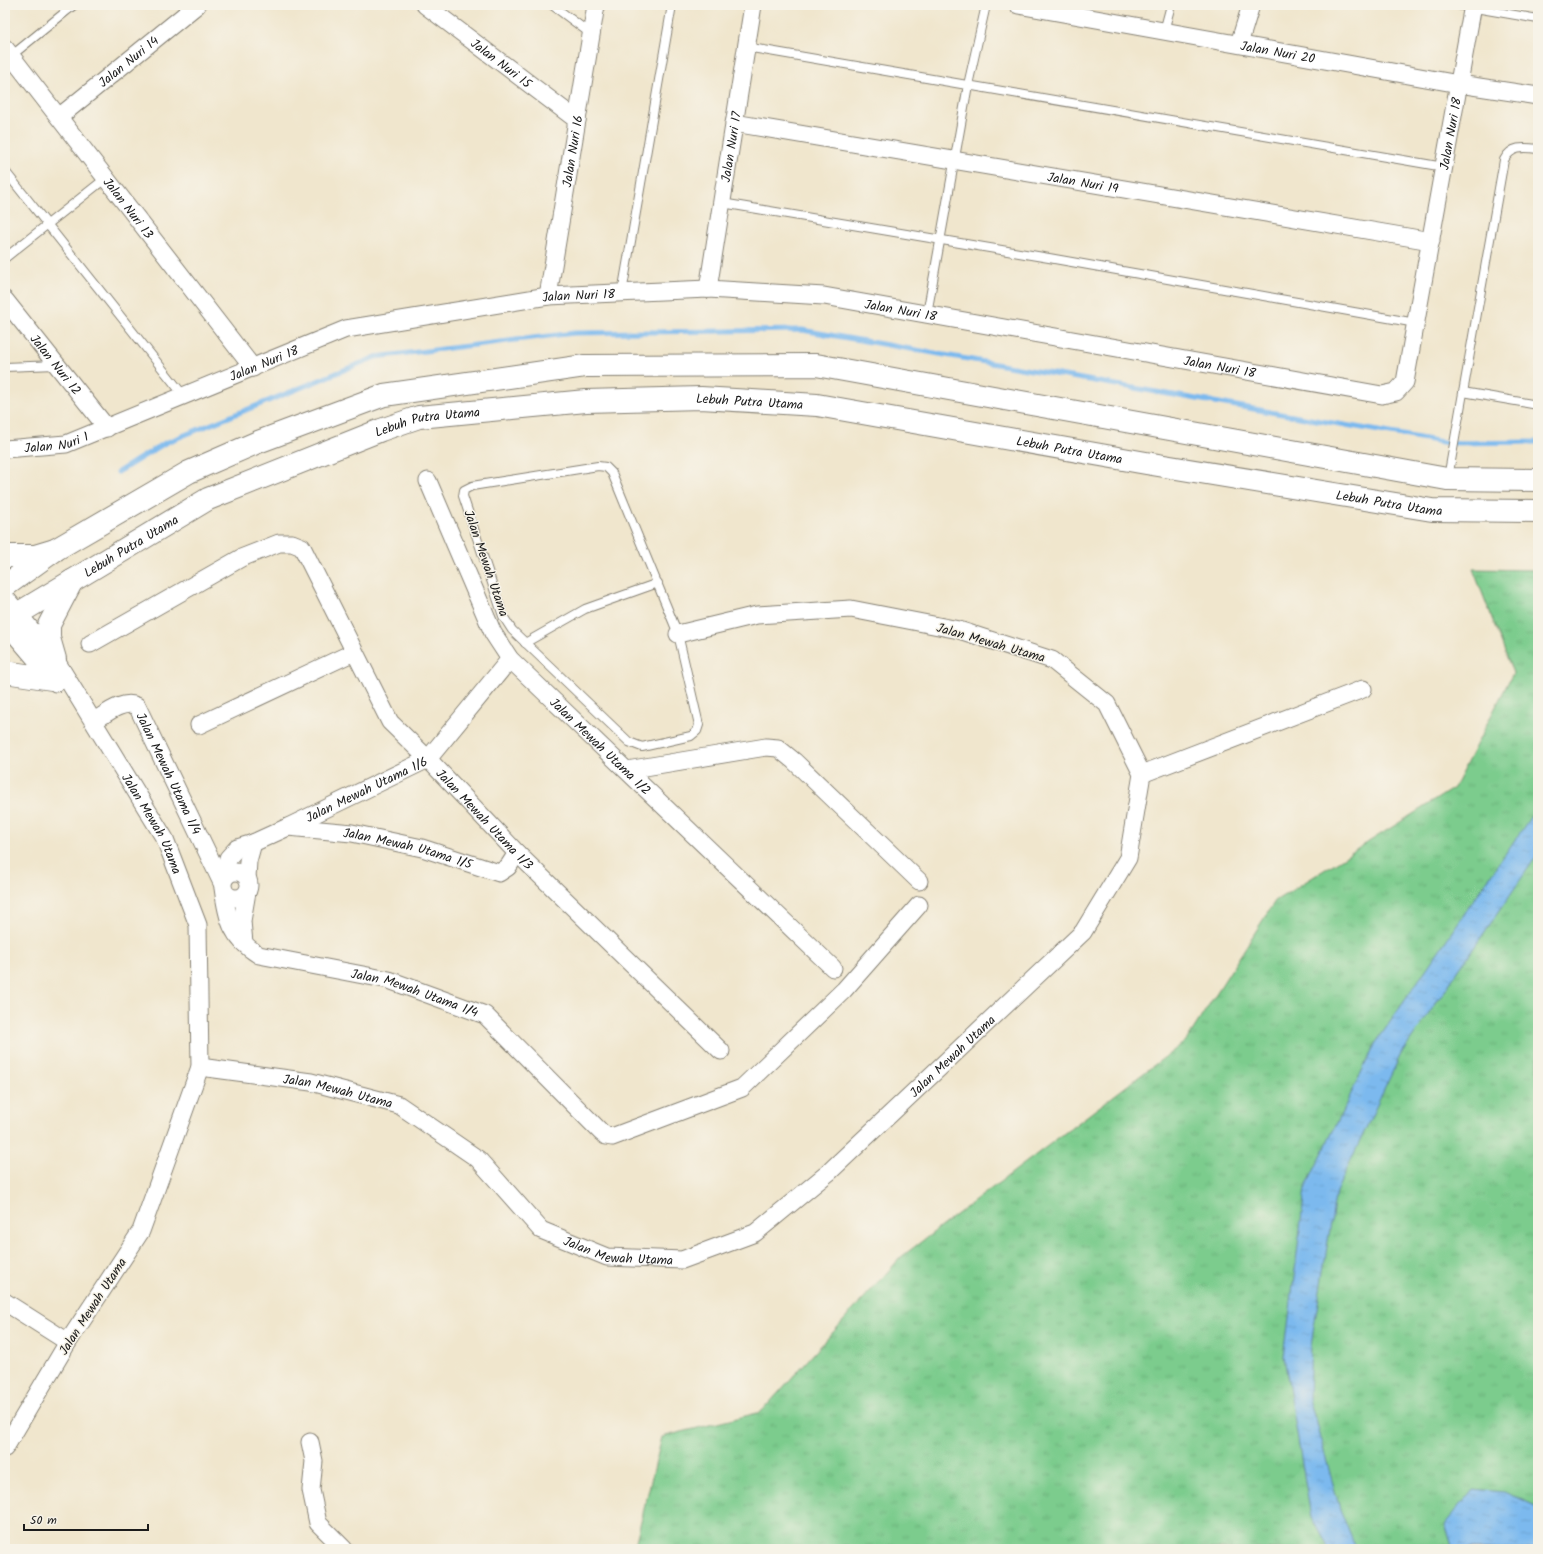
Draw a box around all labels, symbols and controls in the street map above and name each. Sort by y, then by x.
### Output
street label: Jalan Nuri 14 [94,31,164,93]
street label: Jalan Nuri 15 [465,34,537,95]
street label: Jalan Nuri 20 [1239,36,1317,70]
street label: Jalan Nuri 18 [1434,96,1468,172]
street label: Jalan Nuri 17 [716,109,748,184]
street label: Jalan Nuri 16 [557,114,590,189]
street label: Jalan Nuri 19 [1046,167,1121,200]
street label: Jalan Nuri 13 [97,173,158,244]
street label: Jalan Nuri 18 [540,284,616,309]
street label: Jalan Nuri 18 [863,294,939,328]
street label: Jalan Nuri 12 [24,330,86,400]
street label: Jalan Nuri 18 [226,340,302,388]
street label: Jalan Nuri 18 [1182,351,1258,384]
street label: Lebuh Putra Utama [696,389,804,416]
street label: Lebuh Putra Utama [372,402,481,443]
street label: Jalan Nuri 1 [23,427,92,459]
street label: Lebuh Putra Utama [1014,431,1124,471]
street label: Lebuh Putra Utama [1334,485,1442,523]
street label: Jalan Mewah Utama [457,507,514,620]
street label: Lebuh Putra Utama [80,510,183,584]
street label: Jalan Mewah Utama [934,618,1047,669]
street label: Jalan Mewah Utama 1/2 [544,693,655,801]
street label: Jalan Mewah Utama 1/4 [133,710,205,836]
street label: Jalan Mewah Utama 1/6 [302,752,432,829]
street label: Jalan Mewah Utama 1/3 [430,764,538,876]
street label: Jalan Mewah Utama [118,771,184,877]
street label: Jalan Mewah Utama 1/5 [342,823,476,876]
street label: Jalan Mewah Utama 1/4 [349,964,481,1024]
street label: Jalan Mewah Utama [905,1011,1001,1103]
street label: Jalan Mewah Utama [282,1069,395,1115]
street label: Jalan Mewah Utama [560,1231,674,1272]
street label: Jalan Mewah Utama [54,1254,133,1360]
scale bar [24,1506,148,1532]
text: 50 m [30,1511,57,1530]

